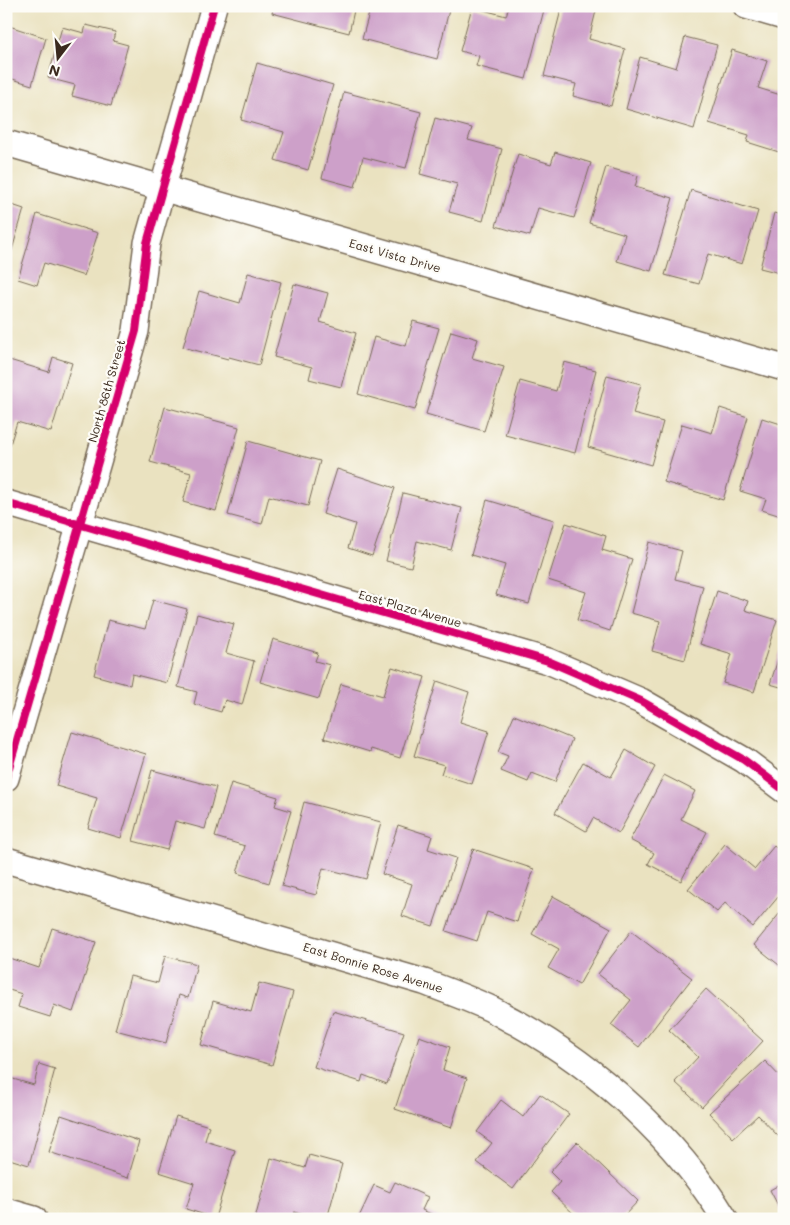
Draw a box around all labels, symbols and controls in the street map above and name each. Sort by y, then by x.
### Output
north arrow [32,32,82,82]
text: N [47,60,62,82]
street label: East Vista Drive [347,234,443,276]
street label: North 86th Street [84,337,128,444]
street label: East Plaza Avenue [357,586,464,630]
street label: East Bonnie Rose Avenue [301,938,445,996]

